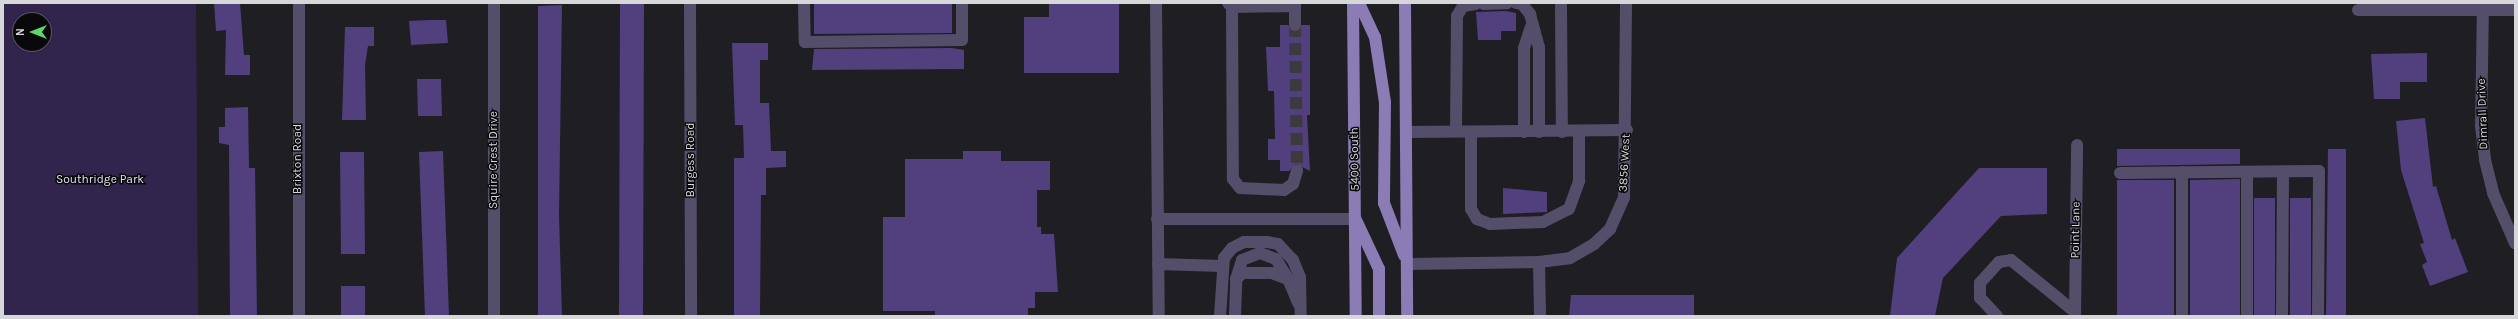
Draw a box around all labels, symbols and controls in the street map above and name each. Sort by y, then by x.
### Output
north arrow [12,12,52,52]
text: N [14,28,27,36]
street label: Dimrall Drive [2475,78,2491,150]
street label: Squire Crest Drive [487,111,501,209]
street label: Burgess Road [684,123,698,197]
street label: Brixton Road [291,124,305,194]
street label: 5400 South [1347,127,1363,191]
street label: 3856 West [1616,134,1634,192]
park label: Southridge Park [56,173,144,187]
street label: Point Lane [2068,201,2084,259]

